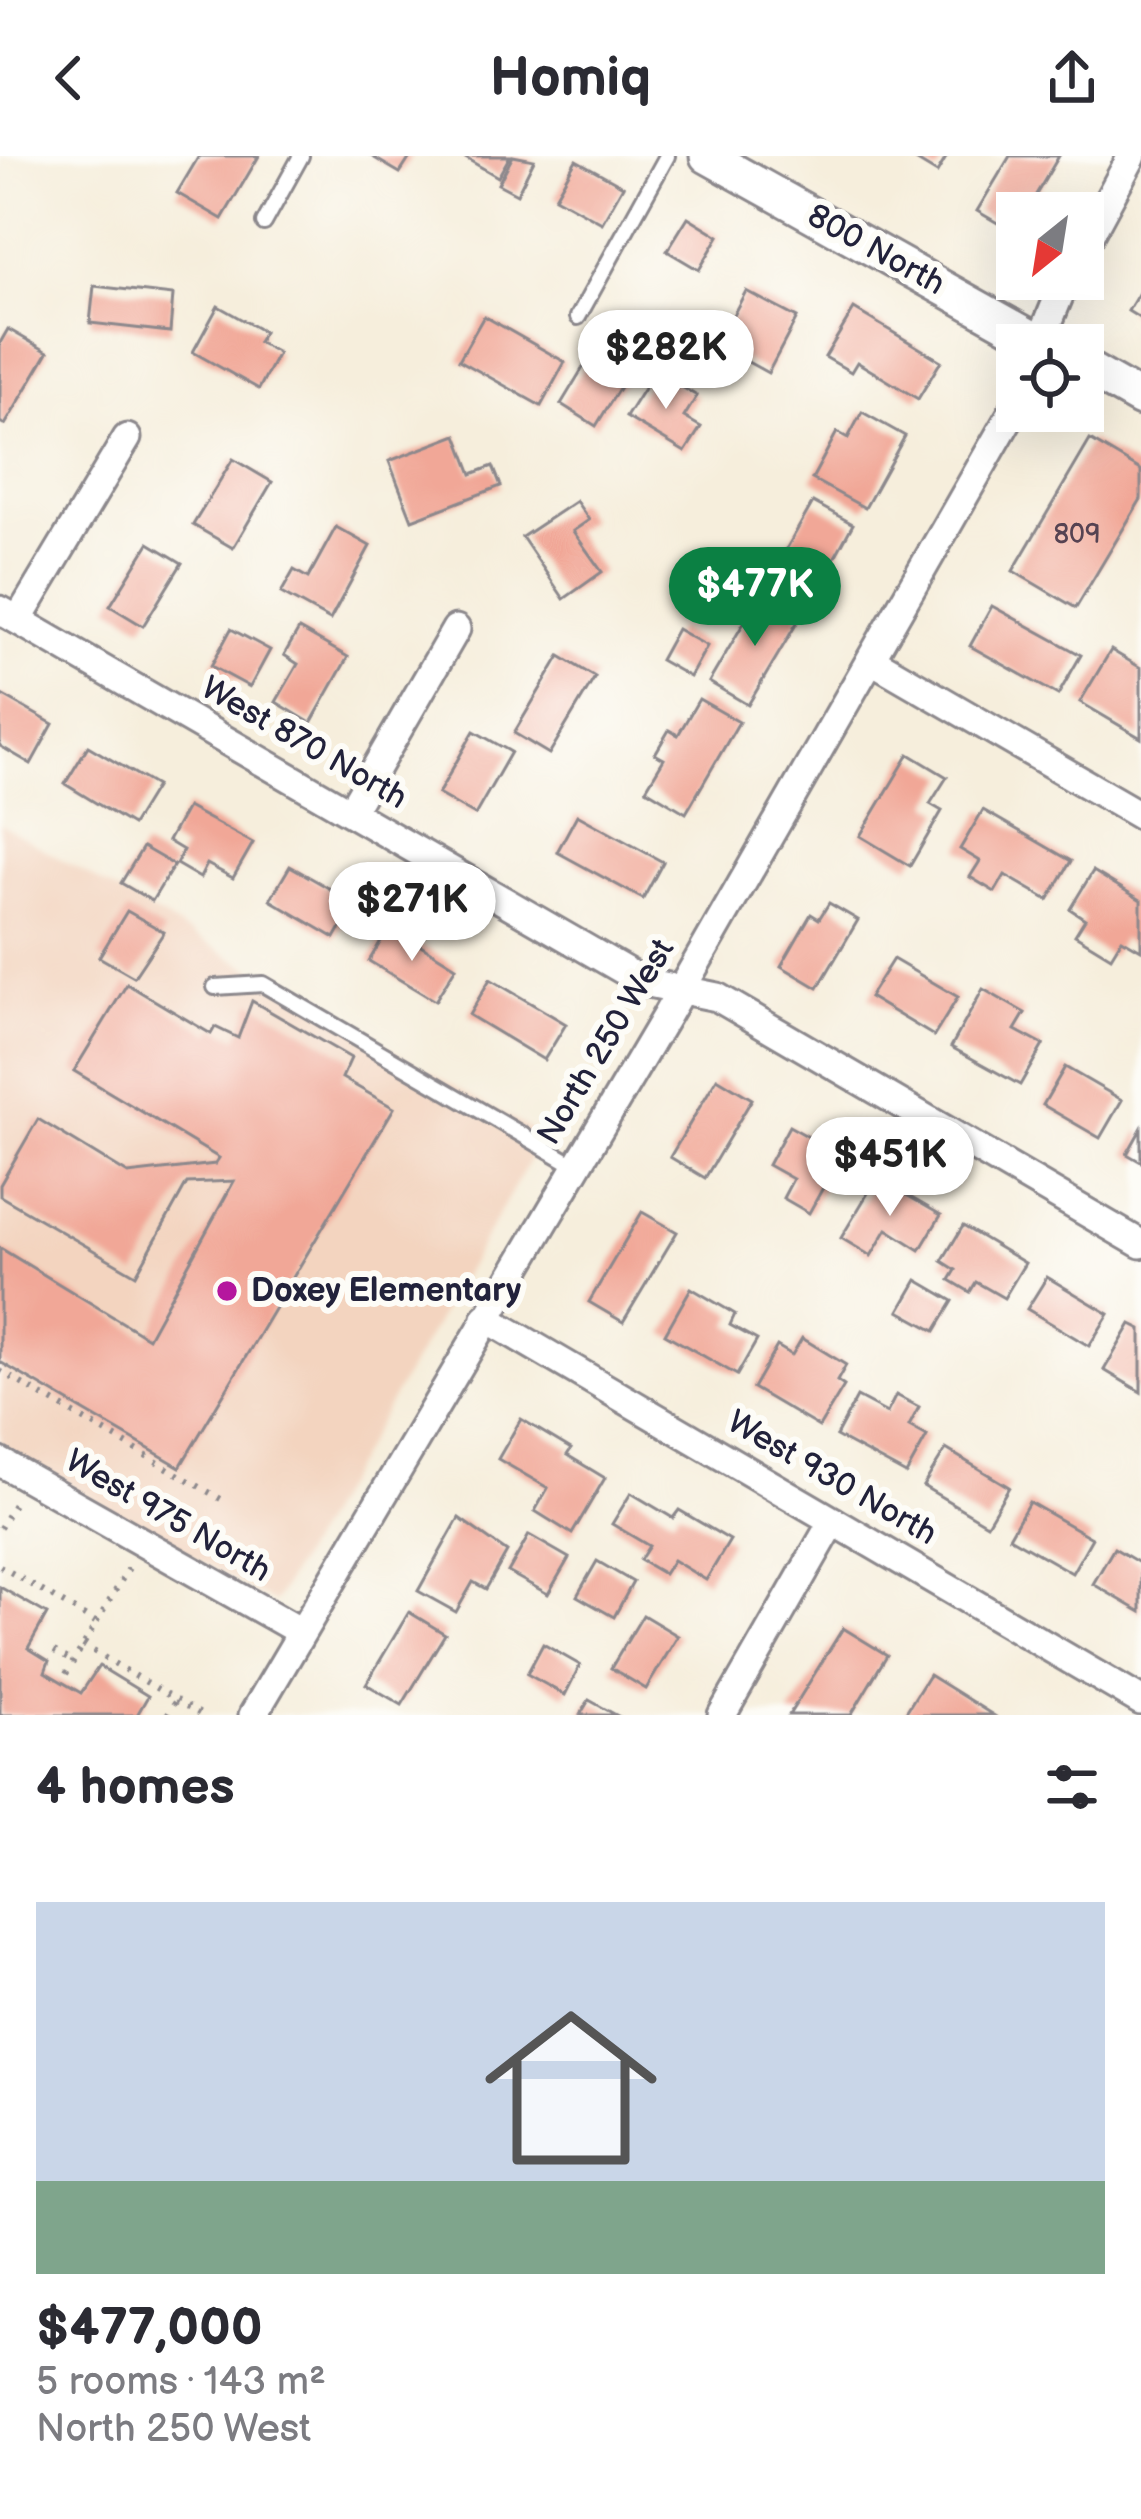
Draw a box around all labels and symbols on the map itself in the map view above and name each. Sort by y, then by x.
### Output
north arrow [996,192,1104,300]
street label: 800 North [800,196,952,304]
pin: $282K [582,310,750,412]
house number: 809 [1053,519,1101,551]
pin: $477K [671,547,839,649]
street label: West 870 North [194,668,414,818]
pin: $271K [328,862,496,964]
street label: North 250 West [529,932,683,1152]
pin: $451K [806,1117,974,1219]
place label: Doxey Elementary [251,1271,521,1311]
marker: Doxey Elementary [214,1278,240,1304]
street label: West 930 North [720,1402,944,1554]
street label: West 975 North [58,1441,278,1591]

